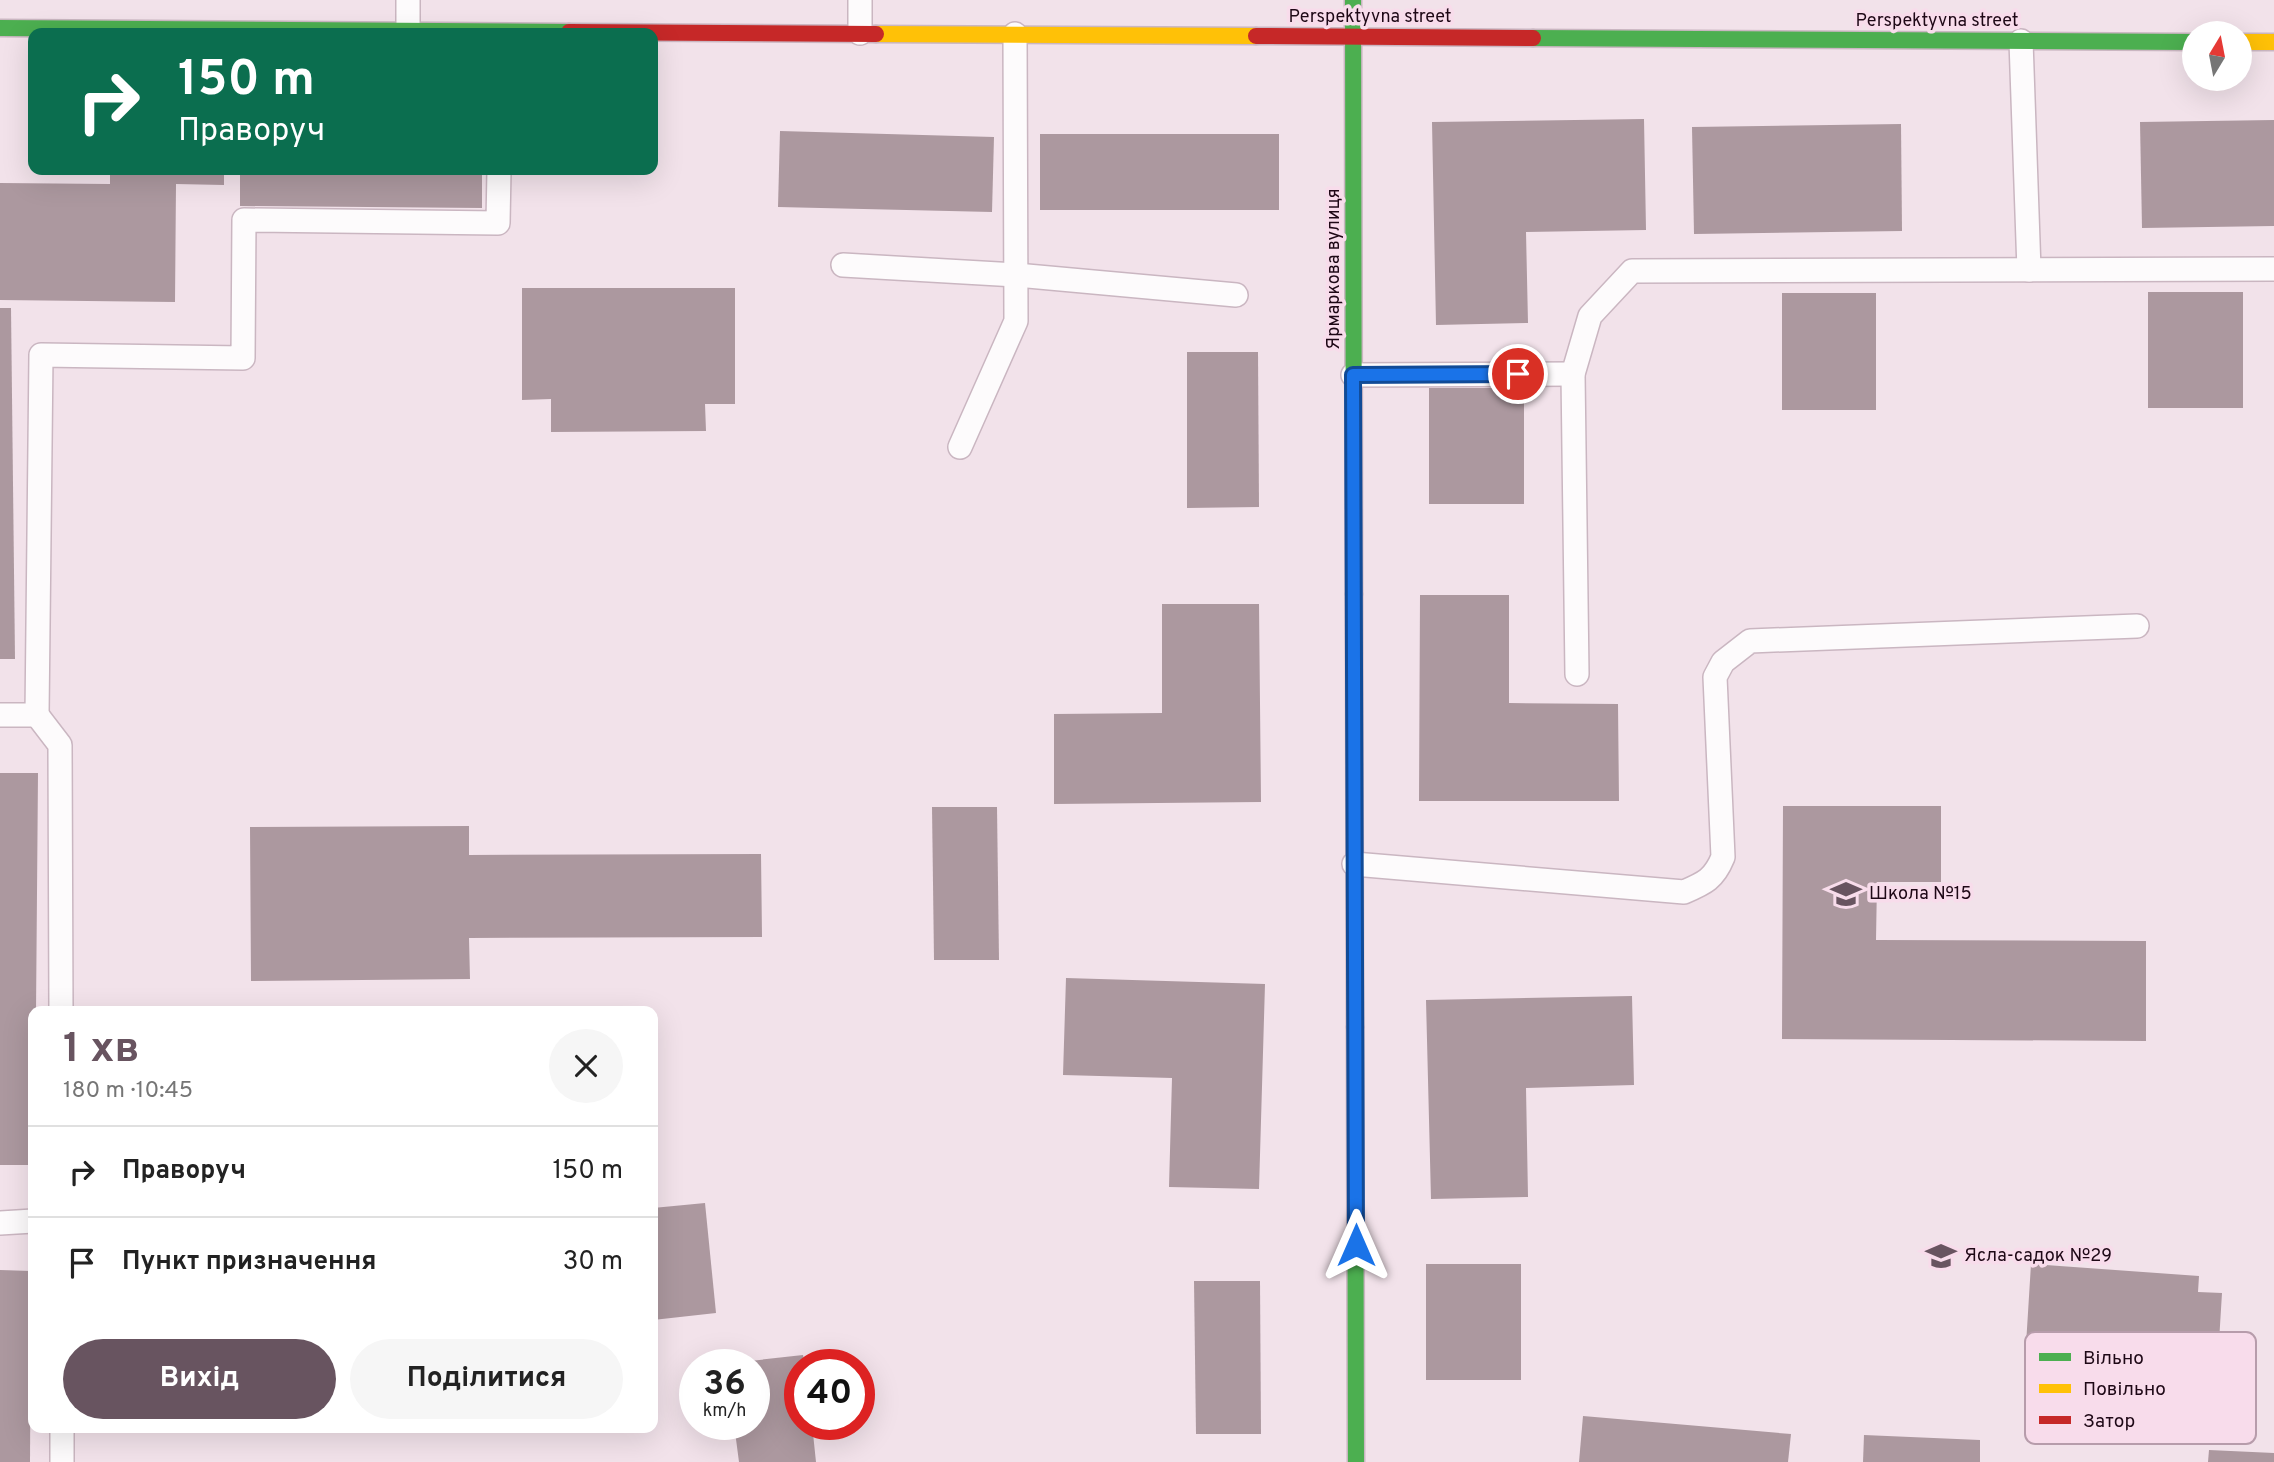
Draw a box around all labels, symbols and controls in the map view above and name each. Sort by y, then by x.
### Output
street label: Perspektyvna street [1288,6,1452,29]
street label: Perspektyvna street [1855,10,2019,33]
north arrow [2182,21,2252,91]
map controls [2182,21,2252,91]
text: 150 m [178,51,315,113]
icon: right [63,56,154,147]
text: Праворуч [178,112,325,152]
street label: Ярмаркова вулиця [1323,188,1346,350]
pin [1488,344,1548,404]
icon: arrive [1499,355,1537,393]
school or university icon: Школа №15 [1829,877,1863,911]
place label: Школа №15 [1869,883,1972,906]
text: 1 хв [63,1024,140,1077]
button: close [549,1029,623,1103]
text: 180 m · 10:45 [63,1077,193,1106]
icon: right [63,1153,101,1191]
text: Праворуч [122,1155,246,1188]
text: 150 m [552,1155,623,1188]
position arrow [1319,1208,1393,1282]
school or university icon: Ясла-садок №29 [1924,1239,1958,1273]
icon: arrive [63,1244,101,1282]
place label: Ясла-садок №29 [1964,1245,2112,1268]
text: Пункт призначення [122,1246,376,1279]
text: 30 m [563,1246,623,1279]
legend [2025,1332,2256,1444]
button: Вихід [63,1339,336,1419]
button: Поділитися [350,1339,623,1419]
text: Вільно [2083,1347,2144,1371]
speed limit sign: 40 [784,1349,875,1440]
text: 36 [703,1363,746,1407]
text: Повільно [2083,1378,2166,1402]
text: km/h [703,1400,746,1423]
text: Затор [2083,1410,2135,1434]

